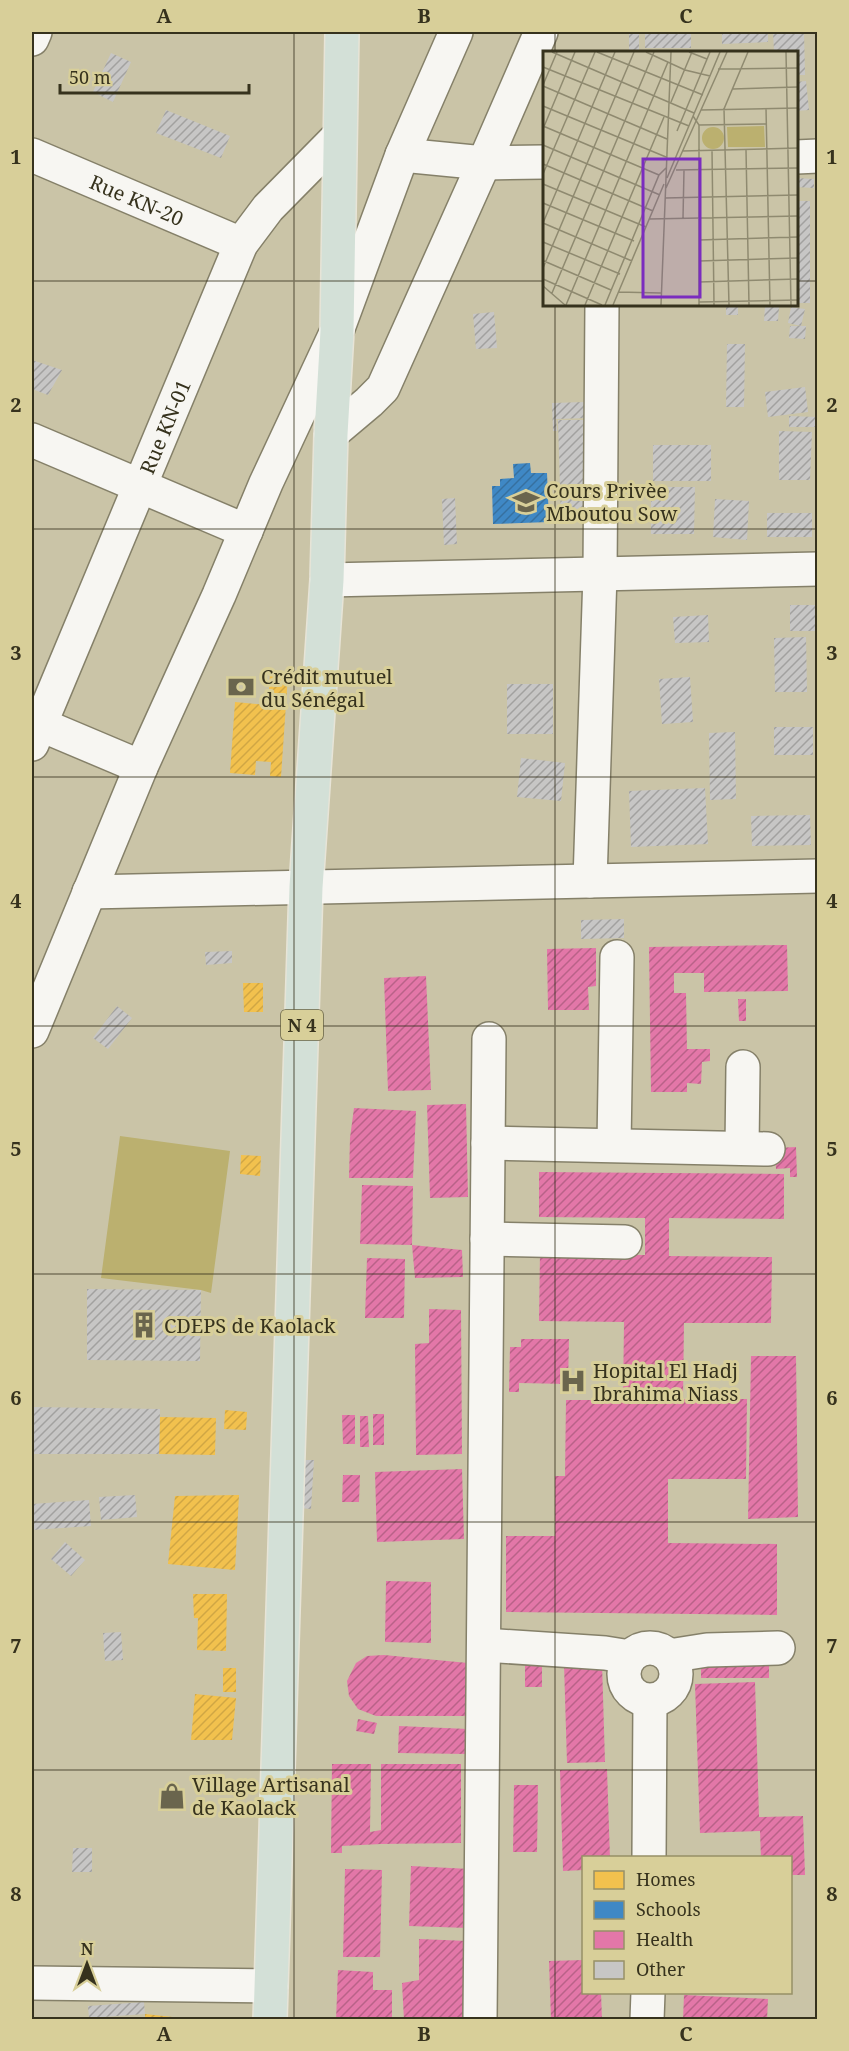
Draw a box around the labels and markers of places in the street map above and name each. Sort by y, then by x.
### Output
place label: Cours Privèe Mboutou Sow [546,477,678,527]
school or university icon: Cours Privèe Mboutou Sow [511,487,541,517]
place label: Crédit mutuel du Sénégal [261,663,393,713]
bank icon: Crédit mutuel du Sénégal [226,672,256,702]
building icon: CDEPS de Kaolack [129,1310,159,1340]
place label: CDEPS de Kaolack [164,1312,336,1339]
place label: Hopital El Hadj Ibrahima Niass [593,1357,738,1407]
hospital icon: Hopital El Hadj Ibrahima Niass [558,1366,588,1396]
place label: Village Artisanal de Kaolack [192,1771,350,1821]
shop icon: Village Artisanal de Kaolack [157,1781,187,1811]

